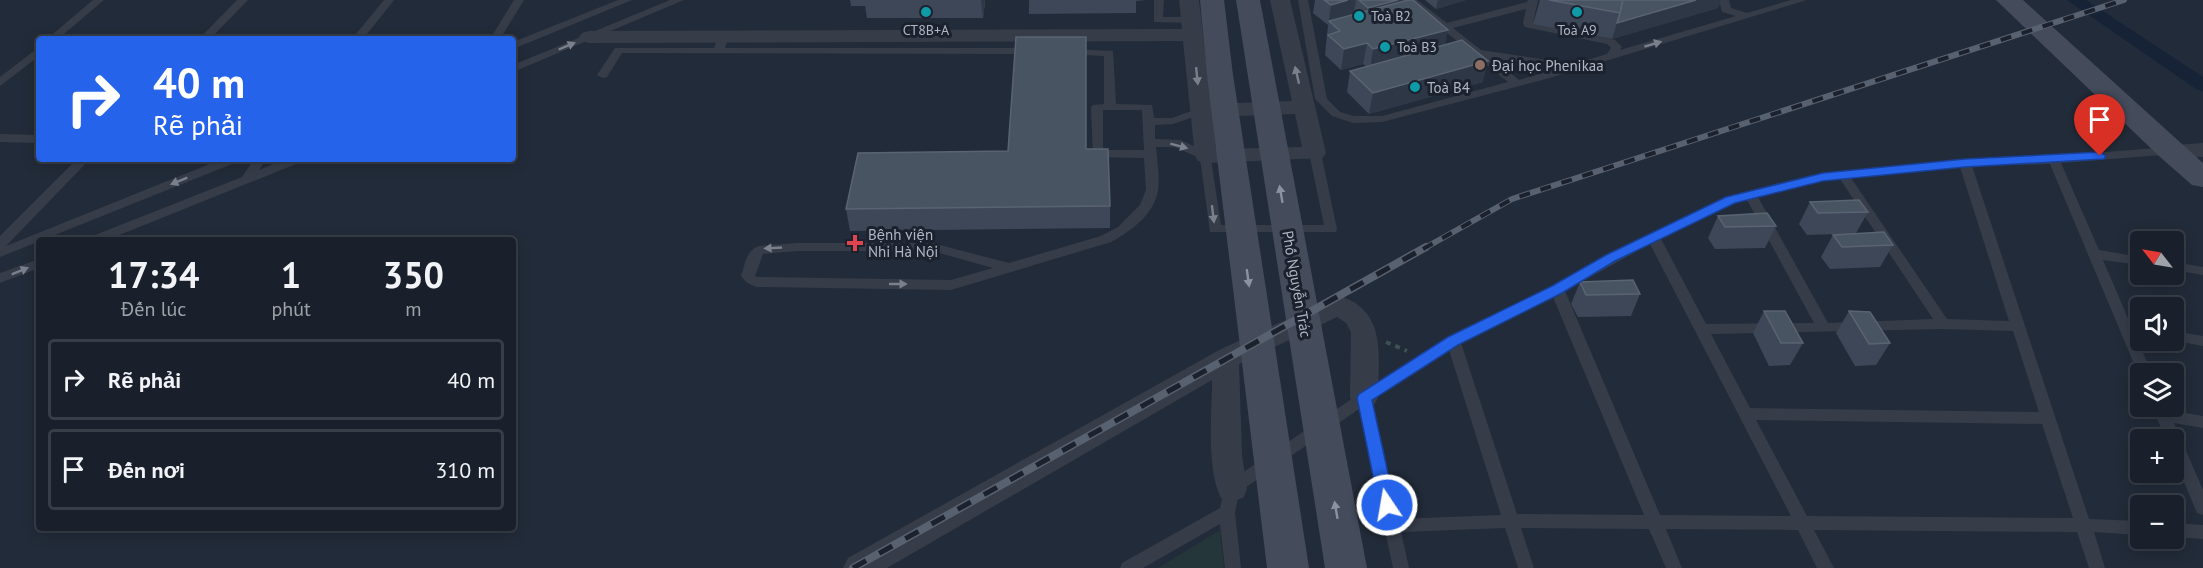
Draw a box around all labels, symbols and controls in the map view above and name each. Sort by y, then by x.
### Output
marker: CT8B+A [919,5,933,19]
marker: Toà A9 [1570,5,1584,19]
place label: Toà B2 [1371,7,1411,25]
marker: Toà B2 [1352,9,1366,23]
place label: CT8B+A [903,21,950,39]
place label: Toà A9 [1557,21,1597,39]
place label: Toà B3 [1397,38,1437,56]
one-way arrow [1644,39,1662,48]
marker: Toà B3 [1378,40,1392,54]
one-way arrow [558,41,576,51]
text: 40 m [153,55,245,110]
place label: Đại học Phenikaa [1491,56,1604,75]
marker: Đại học Phenikaa [1473,58,1487,72]
icon: right [54,60,132,138]
one-way arrow [1292,66,1301,85]
one-way arrow [1192,67,1202,86]
place label: Toà B4 [1427,78,1470,97]
marker: Toà B4 [1408,80,1422,94]
pin [2074,94,2125,156]
icon: arrive [2083,103,2116,136]
text: Rẽ phải [153,108,243,142]
one-way arrow [1170,141,1188,151]
one-way arrow [170,177,188,186]
one-way arrow [1276,184,1285,203]
one-way arrow [1208,204,1218,223]
place label: Bệnh viện Nhi Hà Nội [868,225,938,261]
street label: Phố Nguyễn Trác [1278,229,1316,339]
north arrow [2130,231,2184,285]
map controls [2130,231,2184,549]
marker: Bệnh viện Nhi Hà Nội [846,234,864,252]
one-way arrow [763,243,782,253]
text: 17:34 [108,251,199,298]
text: 1 [281,251,301,298]
text: 350 [383,251,444,298]
one-way arrow [11,266,29,276]
one-way arrow [1243,269,1252,288]
one-way arrow [888,279,907,289]
text: Đến lúc [121,296,186,322]
text: phút [271,296,311,322]
text: m [405,296,421,322]
button: sound [2130,297,2184,351]
icon: right [57,363,90,396]
button: layers [2130,363,2184,417]
text: Rẽ phải [108,366,181,394]
text: 40 m [447,366,495,394]
button: + [2130,429,2184,483]
icon: arrive [57,453,90,486]
text: Đến nơi [108,456,185,484]
text: 310 m [435,456,495,484]
position arrow [1355,473,1419,537]
button: − [2130,495,2184,549]
one-way arrow [1332,501,1341,520]

